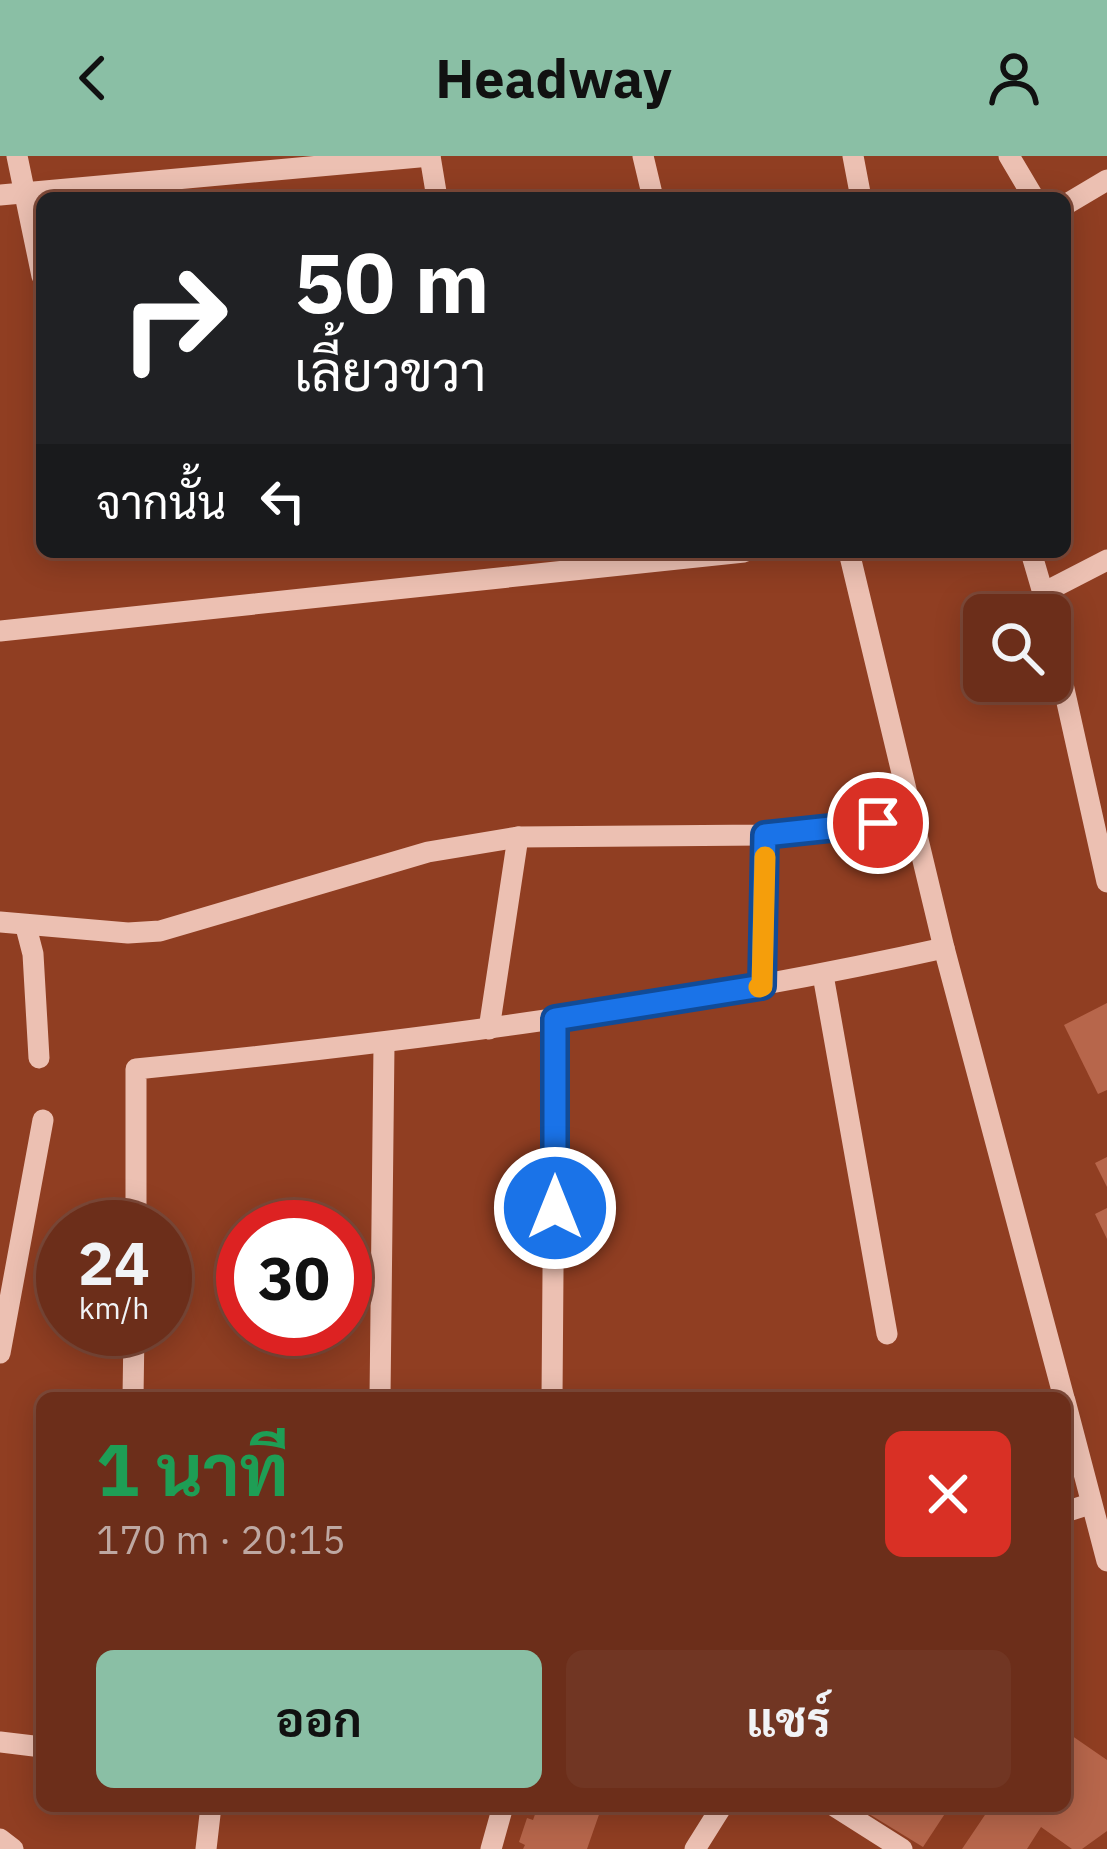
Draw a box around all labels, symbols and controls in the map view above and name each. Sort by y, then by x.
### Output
text: Headway [435,43,672,113]
icon: back [60,45,126,111]
icon: person [981,45,1047,111]
text: 50 m [294,227,490,336]
icon: right [96,240,252,396]
text: เลี้ยวขวา [294,336,487,406]
icon: left [250,468,316,534]
text: จากนั้น [96,473,226,531]
map controls [963,594,1071,702]
button: search [963,594,1071,702]
pin [827,772,929,874]
icon: arrive [845,790,911,856]
position arrow [492,1145,618,1271]
speed limit sign: 30 [216,1200,372,1356]
text: 24 [78,1223,150,1302]
text: km/h [79,1288,149,1327]
text: 1 นาที [96,1422,289,1516]
button: close [885,1431,1011,1557]
text: 170 m · 20:15 [96,1514,346,1565]
button: ออก [96,1650,542,1788]
button: แชร์ [566,1650,1011,1788]

